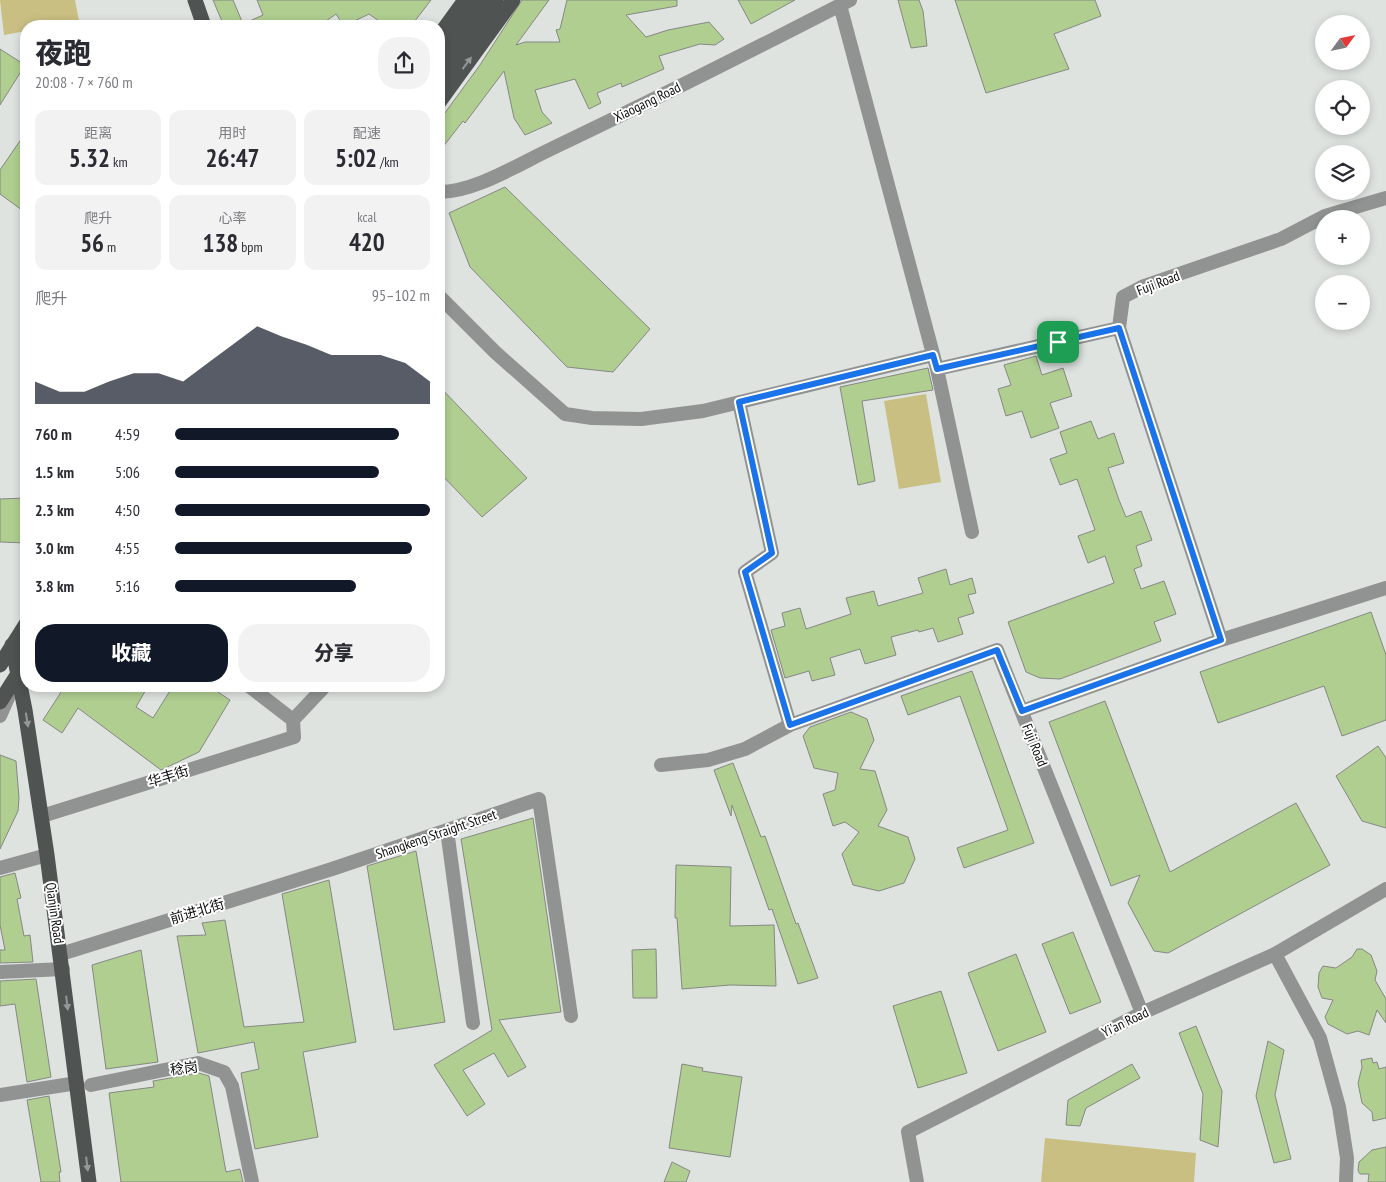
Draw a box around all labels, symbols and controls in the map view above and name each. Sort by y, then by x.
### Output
north arrow [1315,15,1370,70]
map controls [1315,15,1370,330]
text: 夜跑 [35,34,91,71]
button: share [378,37,430,89]
one-way arrow [462,57,473,70]
text: 20:08 · 7 × 760 m [35,72,133,92]
street label: Xiaogang Road [611,78,683,126]
button: locate [1315,80,1370,135]
text: 距离 [84,124,112,142]
text: 用时 [218,124,246,142]
text: 配速 [353,124,381,142]
text: 5.32 [69,142,110,174]
text: 26:47 [205,142,260,174]
text: 5:02 [335,142,377,174]
button: layers [1315,145,1370,200]
text: km [110,153,128,171]
text: /km [377,153,399,171]
text: kcal [357,208,376,226]
text: 爬升 [84,209,112,227]
text: 心率 [218,209,246,227]
button: + [1315,210,1370,265]
text: 420 [349,226,385,258]
text: 56 [80,227,104,259]
text: 138 [202,227,238,259]
text: m [104,238,116,256]
text: bpm [238,238,263,256]
street label: Fuji Road [1134,267,1182,299]
button: − [1315,275,1370,330]
text: 95–102 m [372,285,430,305]
text: 爬升 [35,288,67,308]
pin [1037,321,1079,363]
icon: arrive [1044,328,1072,356]
text: 760 m [35,424,72,444]
text: 4:59 [115,424,140,444]
text: 1.5 km [35,462,74,482]
text: 5:06 [115,462,140,482]
text: 2.3 km [35,500,74,520]
text: 4:50 [115,500,140,520]
text: 3.0 km [35,538,74,558]
text: 4:55 [115,538,140,558]
text: 3.8 km [35,576,74,596]
text: 5:16 [115,576,140,596]
button: 收藏 [35,624,228,682]
button: 分享 [238,624,430,682]
one-way arrow [23,713,31,729]
street label: Fuji Road [1018,721,1052,769]
street label: 华丰街 [145,761,191,791]
street label: Shangkeng Straight Street [373,805,499,863]
street label: Qianjin Road [42,881,68,945]
street label: 前进北街 [168,894,226,928]
one-way arrow [63,995,71,1011]
street label: Yi'an Road [1099,1003,1151,1041]
street label: 稔岗 [169,1057,199,1079]
one-way arrow [83,1156,91,1172]

